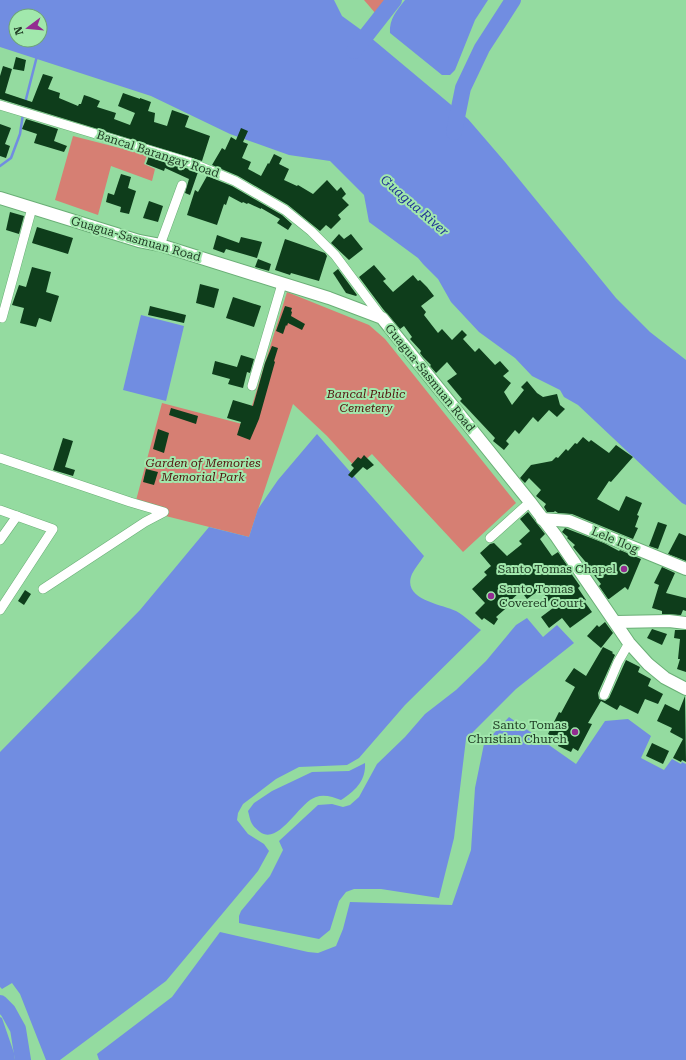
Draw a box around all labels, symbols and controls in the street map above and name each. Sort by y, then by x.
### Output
north arrow [8,8,48,48]
text: N [11,24,26,36]
street label: Bancal Barangay Road [95,128,221,181]
water label: Guagua River [378,172,452,239]
street label: Guagua-Sasmuan Road [69,214,203,264]
street label: Guagua-Sasmuan Road [382,321,478,435]
park label: Bancal Public Cemetery [326,387,406,415]
park label: Garden of Memories Memorial Park [145,456,261,484]
street label: Lele Ilog [589,524,641,556]
place label: Santo Tomas Chapel [498,562,616,576]
marker: Santo Tomas Chapel [619,564,629,574]
place label: Santo Tomas Covered Court [499,582,584,610]
marker: Santo Tomas Covered Court [486,591,496,601]
place label: Santo Tomas Christian Church [468,718,567,746]
marker: Santo Tomas Christian Church [570,727,580,737]

